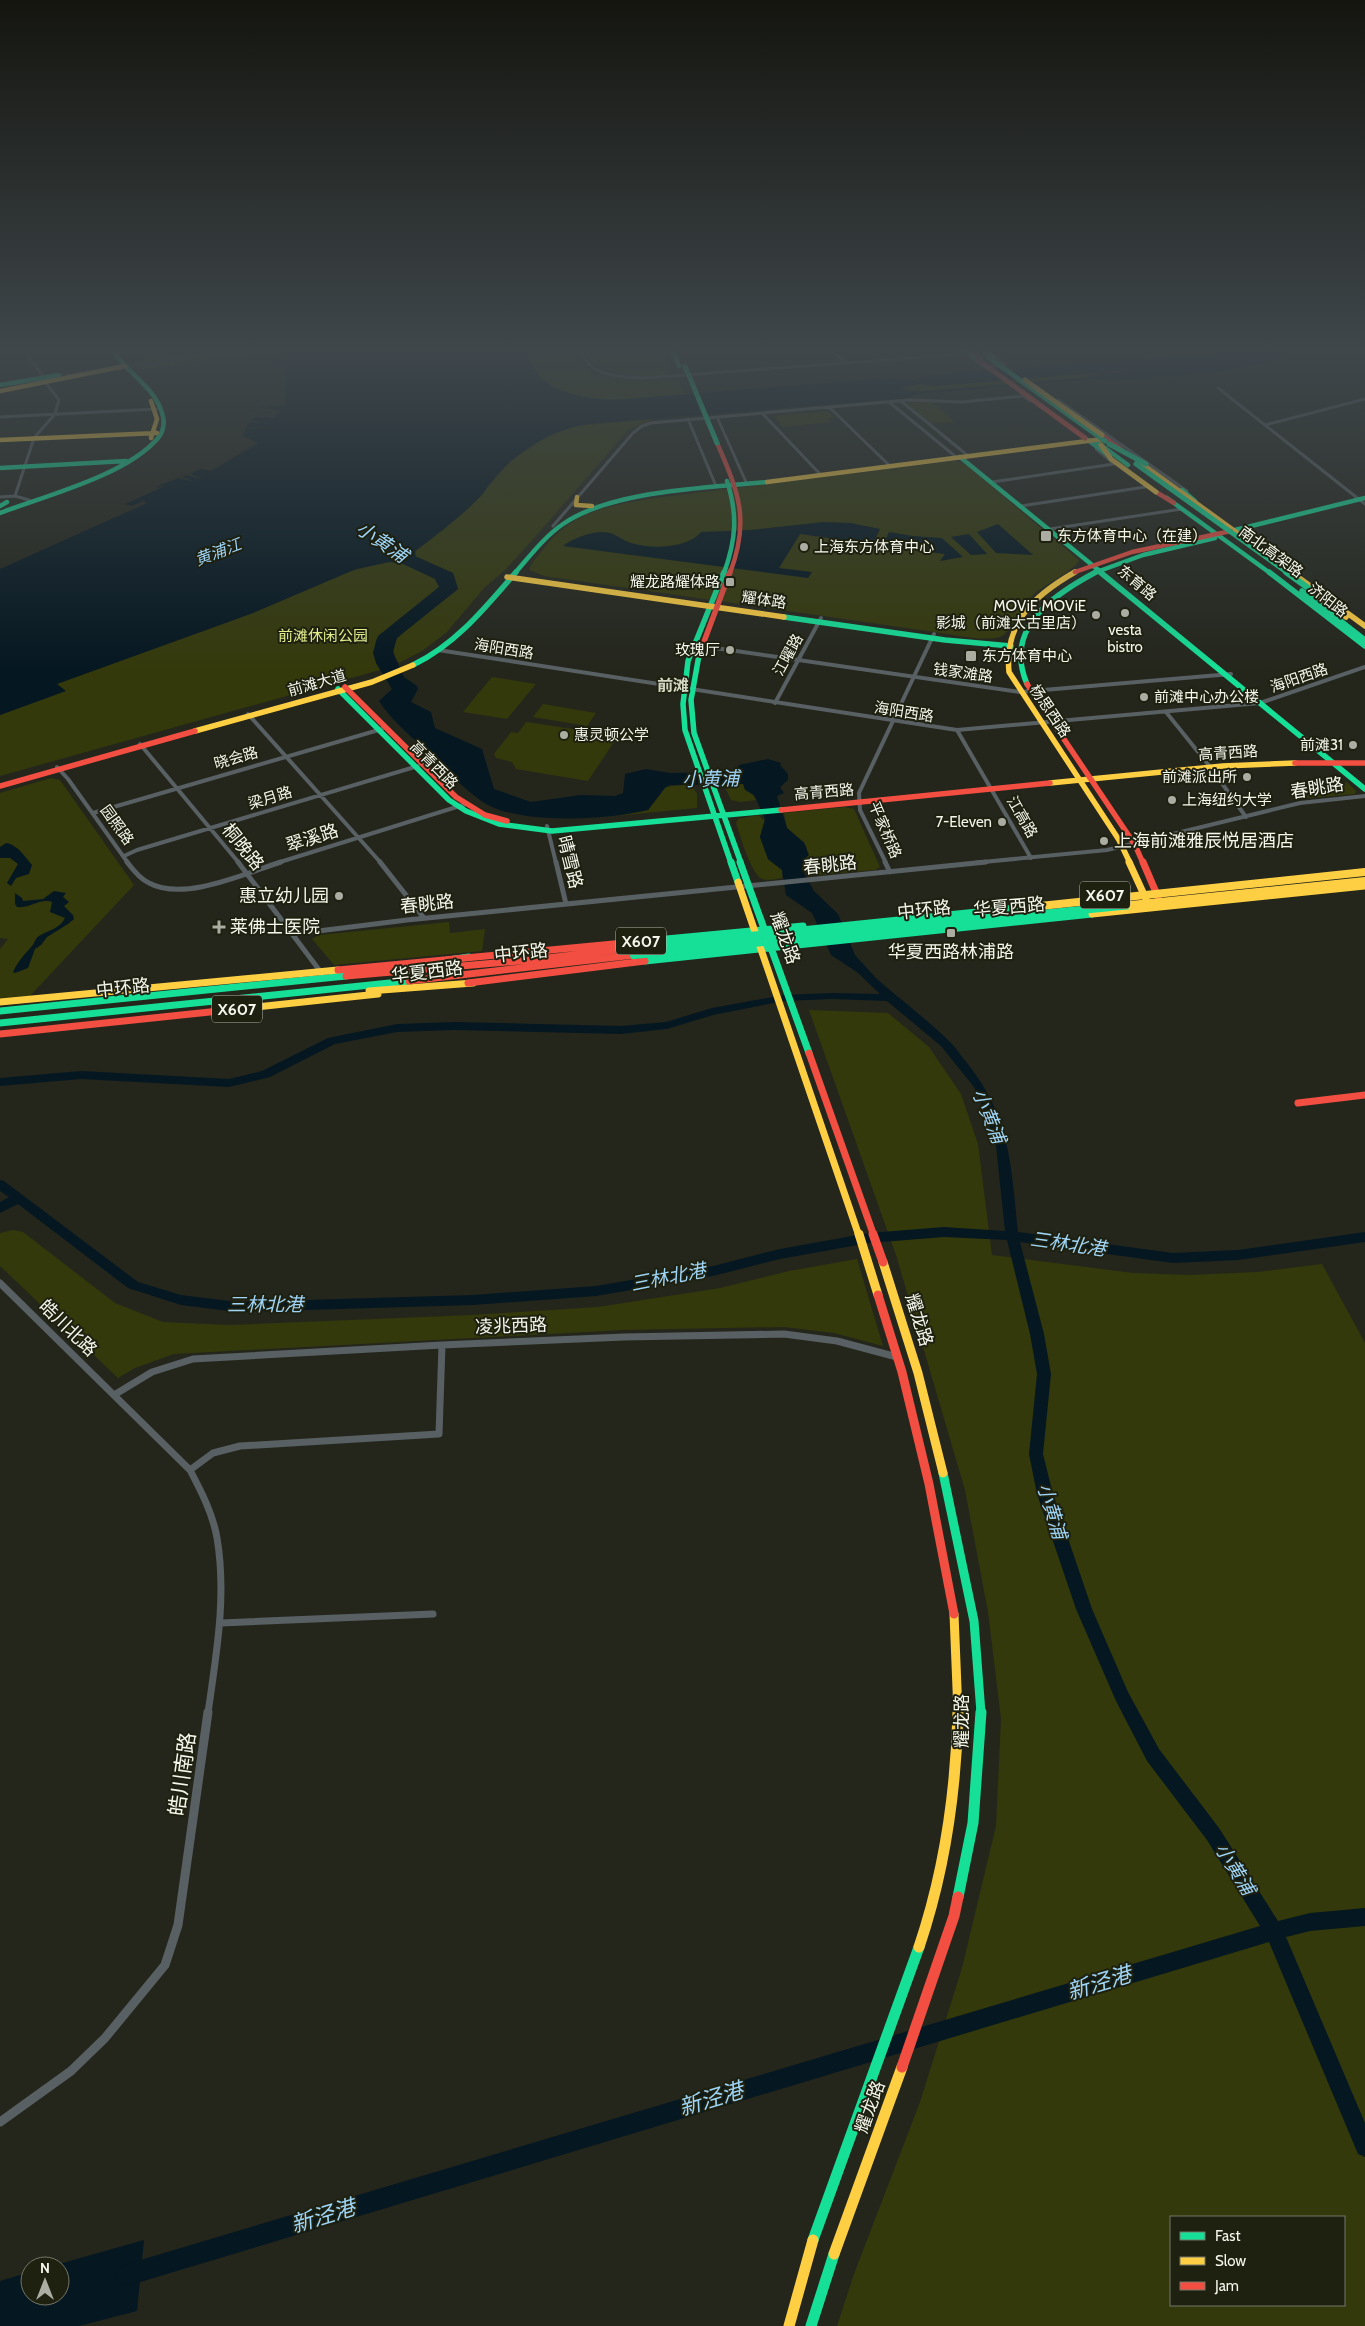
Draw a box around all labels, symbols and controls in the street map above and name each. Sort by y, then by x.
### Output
water label: 小黄浦 [352,517,415,569]
street label: 南北高架路 [1235,523,1307,581]
place label: 东方体育中心（在建） [1057,527,1207,545]
marker: 东方体育中心（在建） [1039,529,1053,543]
water label: 黄浦江 [192,534,246,569]
place label: 上海东方体育中心 [814,538,934,556]
marker: 上海东方体育中心 [798,541,810,553]
street label: 东育路 [1114,562,1160,604]
place label: 耀龙路耀体路 [630,573,720,591]
marker: 耀龙路耀体路 [724,576,736,588]
street label: 济阳路 [1305,579,1351,621]
street label: 耀体路 [740,588,788,612]
place label: MOViE MOViE 影城（前滩太古里店） [936,597,1086,632]
marker: vesta bistro [1119,607,1131,619]
marker: MOViE MOViE 影城（前滩太古里店） [1090,609,1102,621]
place label: vesta bistro [1107,621,1143,656]
park label: 前滩休闲公园 [278,627,368,645]
street label: 江曜路 [769,631,807,679]
street label: 海阳西路 [473,635,535,663]
place label: 玫瑰厅 [675,641,720,659]
marker: 玫瑰厅 [724,644,736,656]
place label: 东方体育中心 [982,647,1072,665]
marker: 东方体育中心 [964,649,978,663]
street label: 钱家滩路 [932,660,994,686]
street label: 海阳西路 [1268,660,1330,696]
street label: 前滩大道 [286,666,348,700]
district label: 前滩 [657,676,689,695]
street label: 杨思西路 [1026,681,1074,741]
place label: 前滩中心办公楼 [1154,688,1259,706]
marker: 前滩中心办公楼 [1138,691,1150,703]
street label: 海阳西路 [873,698,935,726]
place label: 惠灵顿公学 [574,726,649,744]
marker: 惠灵顿公学 [558,729,570,741]
place label: 前滩31 [1300,736,1343,754]
street label: 高青西路 [406,737,462,793]
marker: 前滩31 [1347,739,1359,751]
street label: 高青西路 [1197,742,1259,764]
street label: 晓会路 [212,743,260,773]
water label: 小黄浦 [682,767,743,791]
place label: 前滩派出所 [1162,768,1237,786]
marker: 前滩派出所 [1241,771,1253,783]
street label: 春眺路 [1289,773,1345,803]
street label: 高青西路 [793,780,855,804]
street label: 梁月路 [246,783,294,813]
place label: 上海纽约大学 [1182,791,1272,809]
street label: 江高路 [1003,793,1041,841]
marker: 上海纽约大学 [1166,794,1178,806]
street label: 平家桥路 [865,799,905,861]
street label: 园照路 [96,802,138,848]
place label: 7-Eleven [936,813,992,831]
marker: 7-Eleven [996,816,1008,828]
street label: 桐晚路 [217,819,269,875]
street label: 翠溪路 [283,819,341,857]
place label: 上海前滩雅辰悦居酒店 [1114,830,1294,852]
street label: 晴雪路 [553,833,587,891]
marker: 上海前滩雅辰悦居酒店 [1098,835,1110,847]
street label: 春眺路 [802,851,858,879]
road number: X607 [1080,882,1130,908]
place label: 惠立幼儿园 [239,885,329,907]
marker: 惠立幼儿园 [333,890,345,902]
street label: 春眺路 [399,890,455,918]
street label: 华夏西路 [972,893,1046,921]
street label: 中环路 [896,896,952,924]
street label: 耀龙路 [765,909,805,967]
place label: 莱佛士医院 [230,916,320,938]
marker: 莱佛士医院 [212,920,226,934]
marker: 华夏西路林浦路 [945,927,957,939]
road number: X607 [616,928,666,954]
street label: 中环路 [493,939,549,967]
place label: 华夏西路林浦路 [888,941,1014,963]
street label: 华夏西路 [390,957,464,987]
street label: 中环路 [95,974,151,1002]
road number: X607 [212,996,262,1022]
water label: 小黄浦 [968,1085,1011,1150]
water label: 三林北港 [1029,1227,1110,1261]
water label: 三林北港 [628,1258,710,1296]
street label: 耀龙路 [901,1291,937,1349]
water label: 三林北港 [227,1293,306,1316]
street label: 皓川北路 [34,1295,102,1361]
street label: 凌兆西路 [475,1314,547,1338]
water label: 小黄浦 [1033,1480,1072,1544]
street label: 耀龙路 [951,1694,973,1748]
street label: 皓川南路 [164,1731,200,1817]
water label: 小黄浦 [1210,1839,1261,1902]
water label: 新泾港 [1063,1960,1137,2006]
water label: 新泾港 [675,2076,749,2122]
street label: 耀龙路 [850,2078,890,2136]
water label: 新泾港 [287,2193,361,2239]
legend [1170,2216,1345,2306]
text: Fast [1215,2227,1240,2245]
text: Slow [1215,2252,1246,2270]
north arrow [20,2256,70,2306]
text: N [40,2259,50,2277]
text: Jam [1214,2277,1239,2295]

